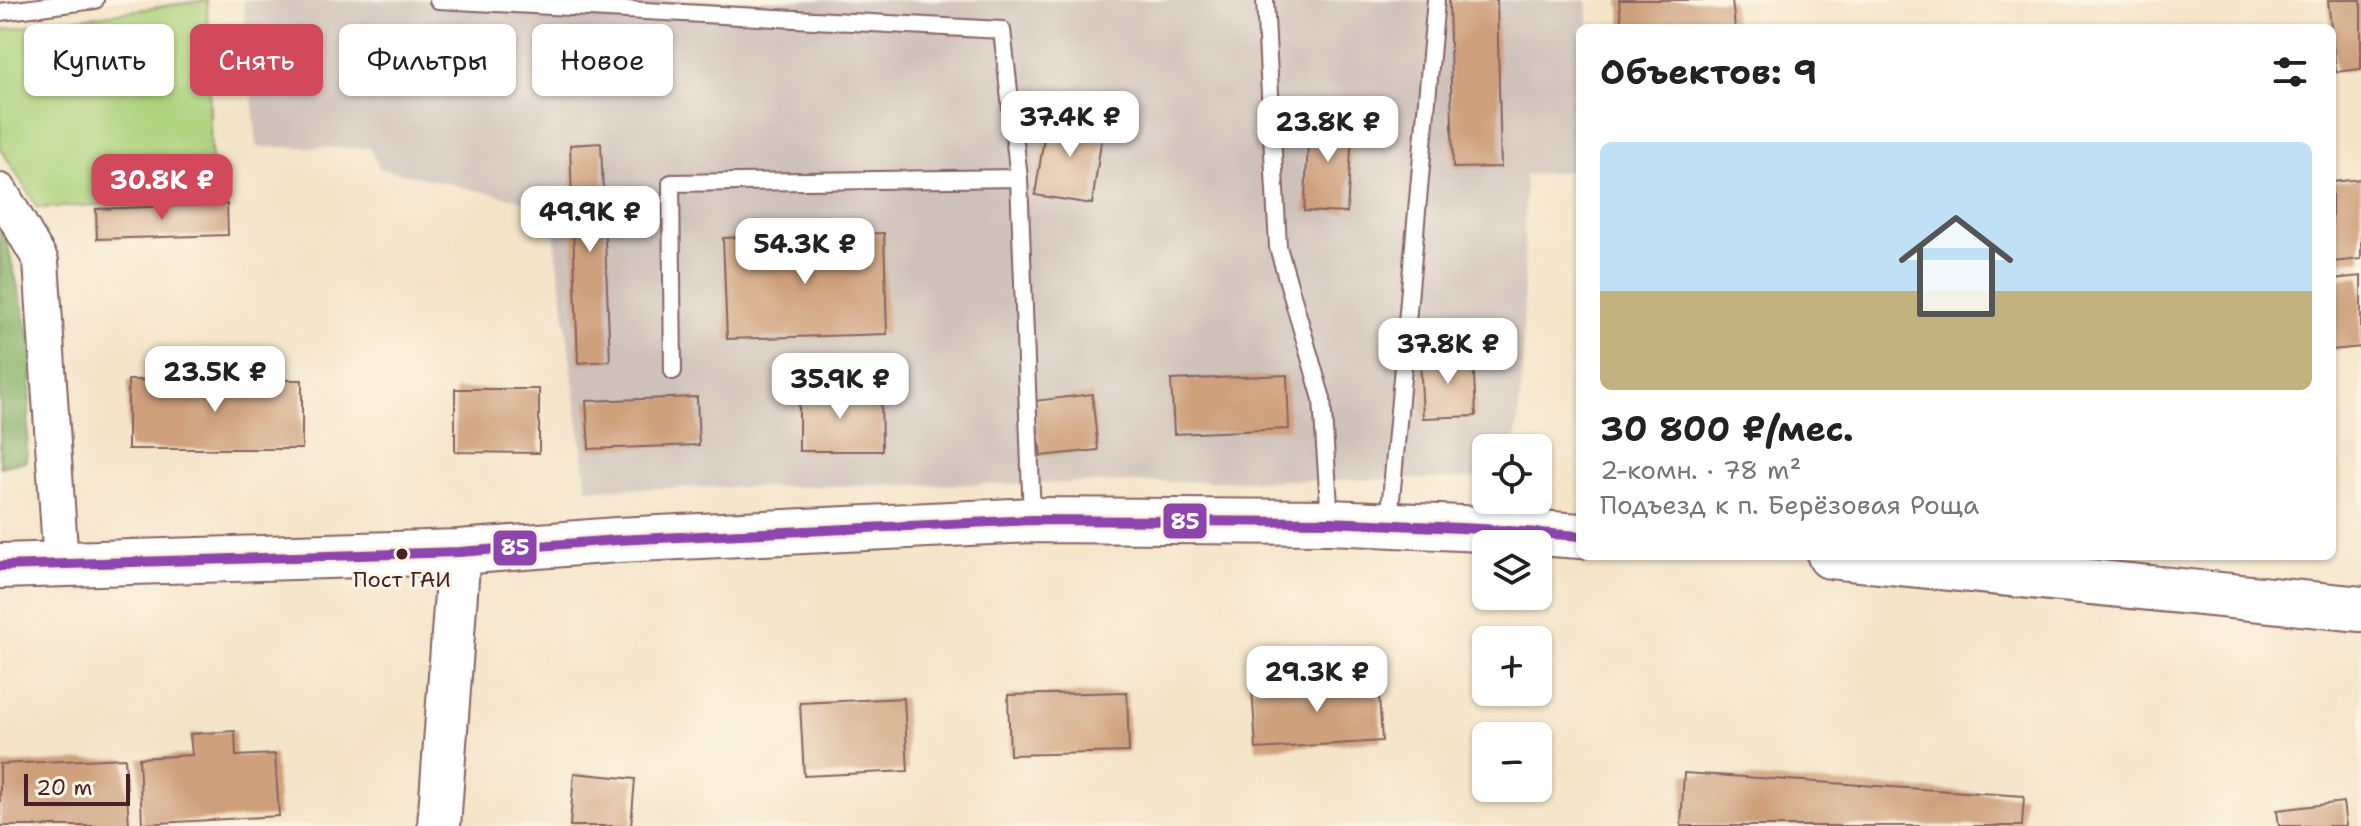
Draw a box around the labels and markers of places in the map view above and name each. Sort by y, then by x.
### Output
pin: 37.4K ₽ [996,91,1144,159]
pin: 23.8K ₽ [1254,96,1402,164]
pin: 30.8K ₽ [88,154,236,222]
pin: 49.9K ₽ [516,186,664,254]
pin: 54.3K ₽ [731,218,879,286]
pin: 37.8K ₽ [1374,318,1522,386]
pin: 23.5K ₽ [141,346,289,414]
pin: 35.9K ₽ [766,353,914,421]
marker: Пост ГАИ [394,546,410,562]
place label: Пост ГАИ [353,565,451,594]
pin: 29.3K ₽ [1243,646,1391,714]

